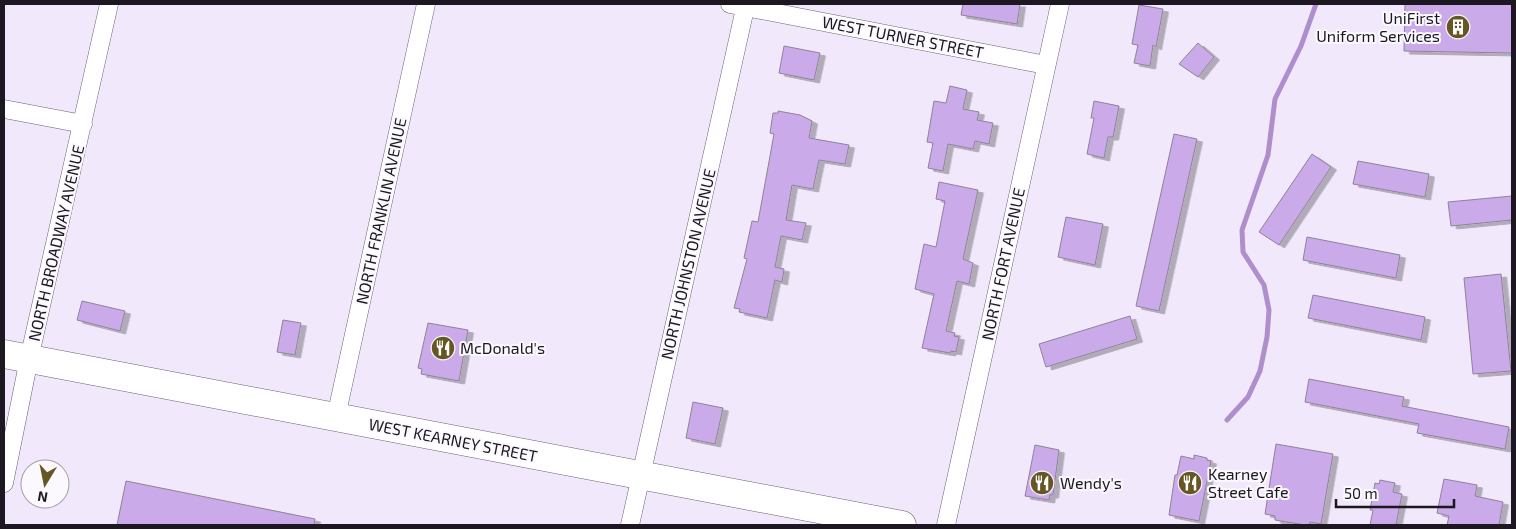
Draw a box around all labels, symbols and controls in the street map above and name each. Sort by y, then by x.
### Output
place label: UniFirst Uniform Services [1316,8,1440,45]
street label: WEST TURNER STREET [821,12,985,61]
building icon: UniFirst Uniform Services [1445,14,1471,40]
street label: NORTH FRANKLIN AVENUE [351,116,410,306]
street label: NORTH BROADWAY AVENUE [24,143,87,343]
street label: NORTH JOHNSTON AVENUE [656,167,719,361]
street label: NORTH FORT AVENUE [977,186,1028,342]
restaurant icon: McDonald's [430,335,456,361]
place label: McDonald's [460,338,545,357]
street label: WEST KEARNEY STREET [367,414,539,465]
north arrow [20,459,70,509]
place label: Kearney Street Cafe [1208,464,1288,501]
restaurant icon: Wendy's [1029,470,1055,496]
restaurant icon: Kearney Street Cafe [1177,470,1203,496]
place label: Wendy's [1060,473,1122,492]
scale bar [1336,476,1454,508]
text: 50 m [1344,484,1378,502]
text: N [36,488,49,507]

